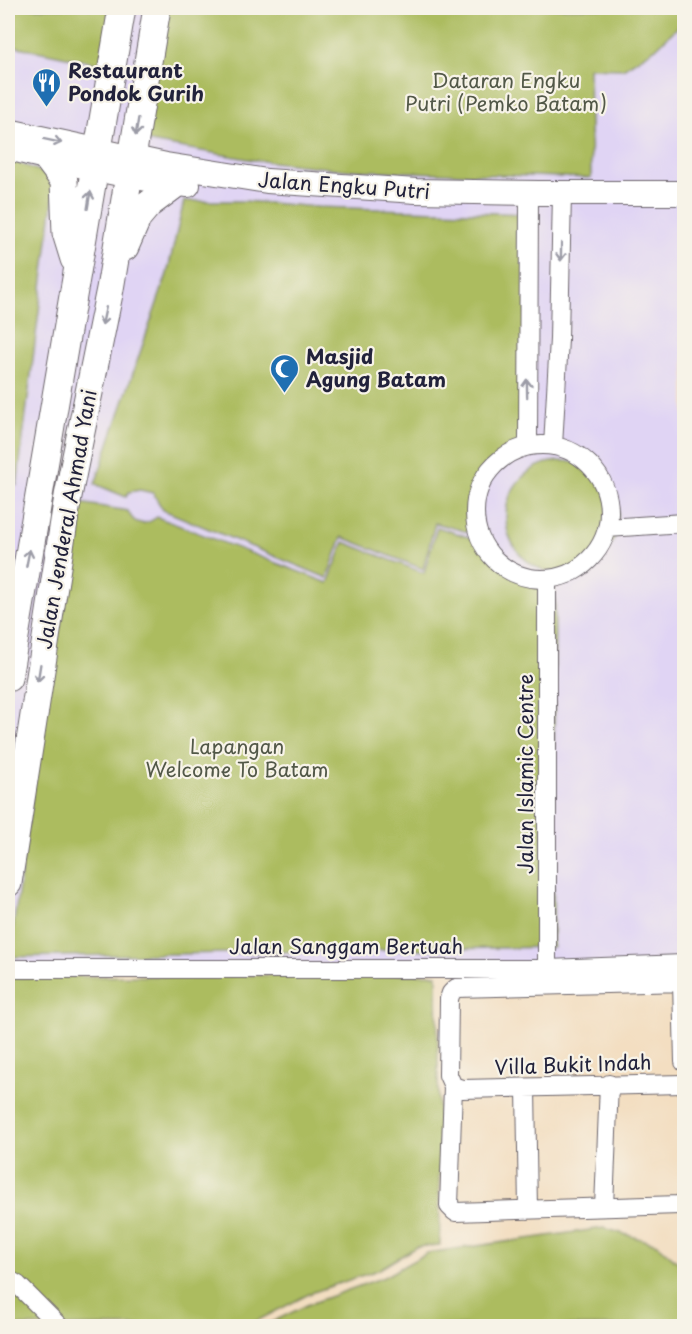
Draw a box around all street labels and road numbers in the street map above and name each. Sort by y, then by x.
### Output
street label: Jalan Engku Putri [257,164,431,206]
street label: Jalan Jenderal Ahmad Yani [28,387,104,651]
street label: Jalan Islamic Centre [510,674,540,874]
street label: Jalan Sanggam Bertuah [229,931,463,961]
street label: Villa Bukit Indah [494,1046,652,1082]

